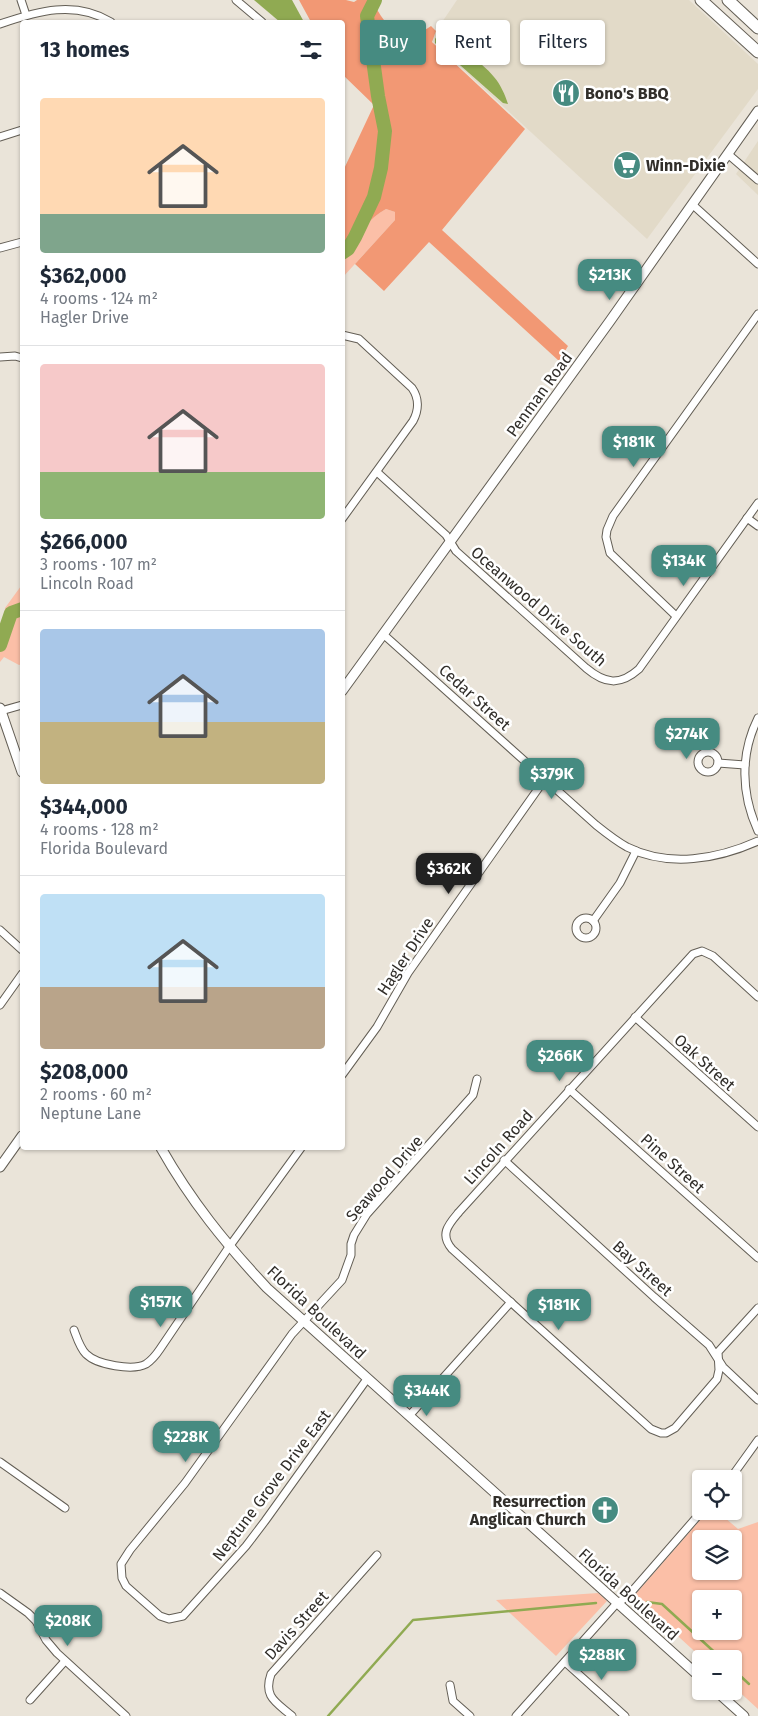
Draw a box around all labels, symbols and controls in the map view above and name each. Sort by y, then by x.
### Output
chip: Buy [360,20,426,65]
chip: Rent [436,20,510,65]
chip: Filters [520,20,605,65]
icon: filters [297,36,325,64]
text: 13 homes [40,37,130,63]
restaurant icon: Bono's BBQ [551,78,581,108]
place label: Bono's BBQ [585,84,670,103]
icon: home [138,131,228,221]
supermarket icon: Winn-Dixie [612,150,642,180]
place label: Winn-Dixie [646,156,726,175]
pin: $213K [575,258,645,301]
text: $362,000 [40,263,126,289]
text: $213K [589,265,631,284]
text: 4 rooms · 124 m² [40,289,158,308]
text: Hagler Drive [40,308,129,327]
street label: Penman Road [502,348,576,440]
icon: home [138,396,228,486]
pin: $181K [599,426,669,468]
text: $181K [613,432,655,451]
text: $266,000 [40,529,127,555]
street label: Oceanwood Drive South [467,542,610,670]
pin: $134K [649,544,719,587]
text: $134K [662,551,706,570]
text: 3 rooms · 107 m² [40,555,157,574]
text: Lincoln Road [40,574,134,593]
street label: Cedar Street [435,660,514,735]
icon: home [138,661,228,751]
pin: $274K [652,718,722,760]
text: $274K [666,724,708,743]
pin: $379K [517,758,587,800]
text: $379K [530,764,574,783]
text: $344,000 [40,794,128,820]
text: 4 rooms · 128 m² [40,820,159,839]
text: Florida Boulevard [40,839,168,858]
pin: $362K [414,852,484,895]
text: $362K [427,859,471,878]
street label: Hagler Drive [373,914,438,999]
icon: home [138,926,228,1016]
street label: Oak Street [670,1030,739,1095]
pin: $266K [525,1040,595,1082]
text: $266K [537,1046,583,1065]
text: $208,000 [40,1059,128,1085]
text: 2 rooms · 60 m² [40,1085,152,1104]
text: Neptune Lane [40,1104,141,1123]
street label: Lincoln Road [460,1106,537,1189]
street label: Pine Street [637,1130,709,1197]
street label: Seawood Drive [342,1132,427,1225]
street label: Bay Street [609,1237,677,1300]
street label: Florida Boulevard [263,1262,370,1363]
pin: $157K [126,1286,196,1328]
pin: $181K [524,1288,594,1331]
text: $157K [140,1292,182,1311]
text: $181K [538,1295,580,1314]
pin: $344K [392,1374,462,1417]
text: $344K [404,1381,450,1400]
street label: Neptune Grove Drive East [208,1406,335,1565]
pin: $228K [151,1420,221,1463]
text: $228K [164,1427,208,1446]
map controls [692,1470,742,1700]
button: locate [692,1470,742,1520]
place label: Resurrection Anglican Church [469,1492,586,1529]
church icon: Resurrection Anglican Church [590,1495,620,1525]
button: layers [692,1530,742,1580]
street label: Florida Boulevard [575,1544,683,1644]
street label: Davis Street [260,1587,332,1664]
button: + [692,1590,742,1640]
pin: $208K [33,1604,103,1647]
text: $208K [45,1611,91,1630]
pin: $288K [567,1638,637,1681]
text: $288K [579,1645,625,1664]
button: − [692,1650,742,1700]

